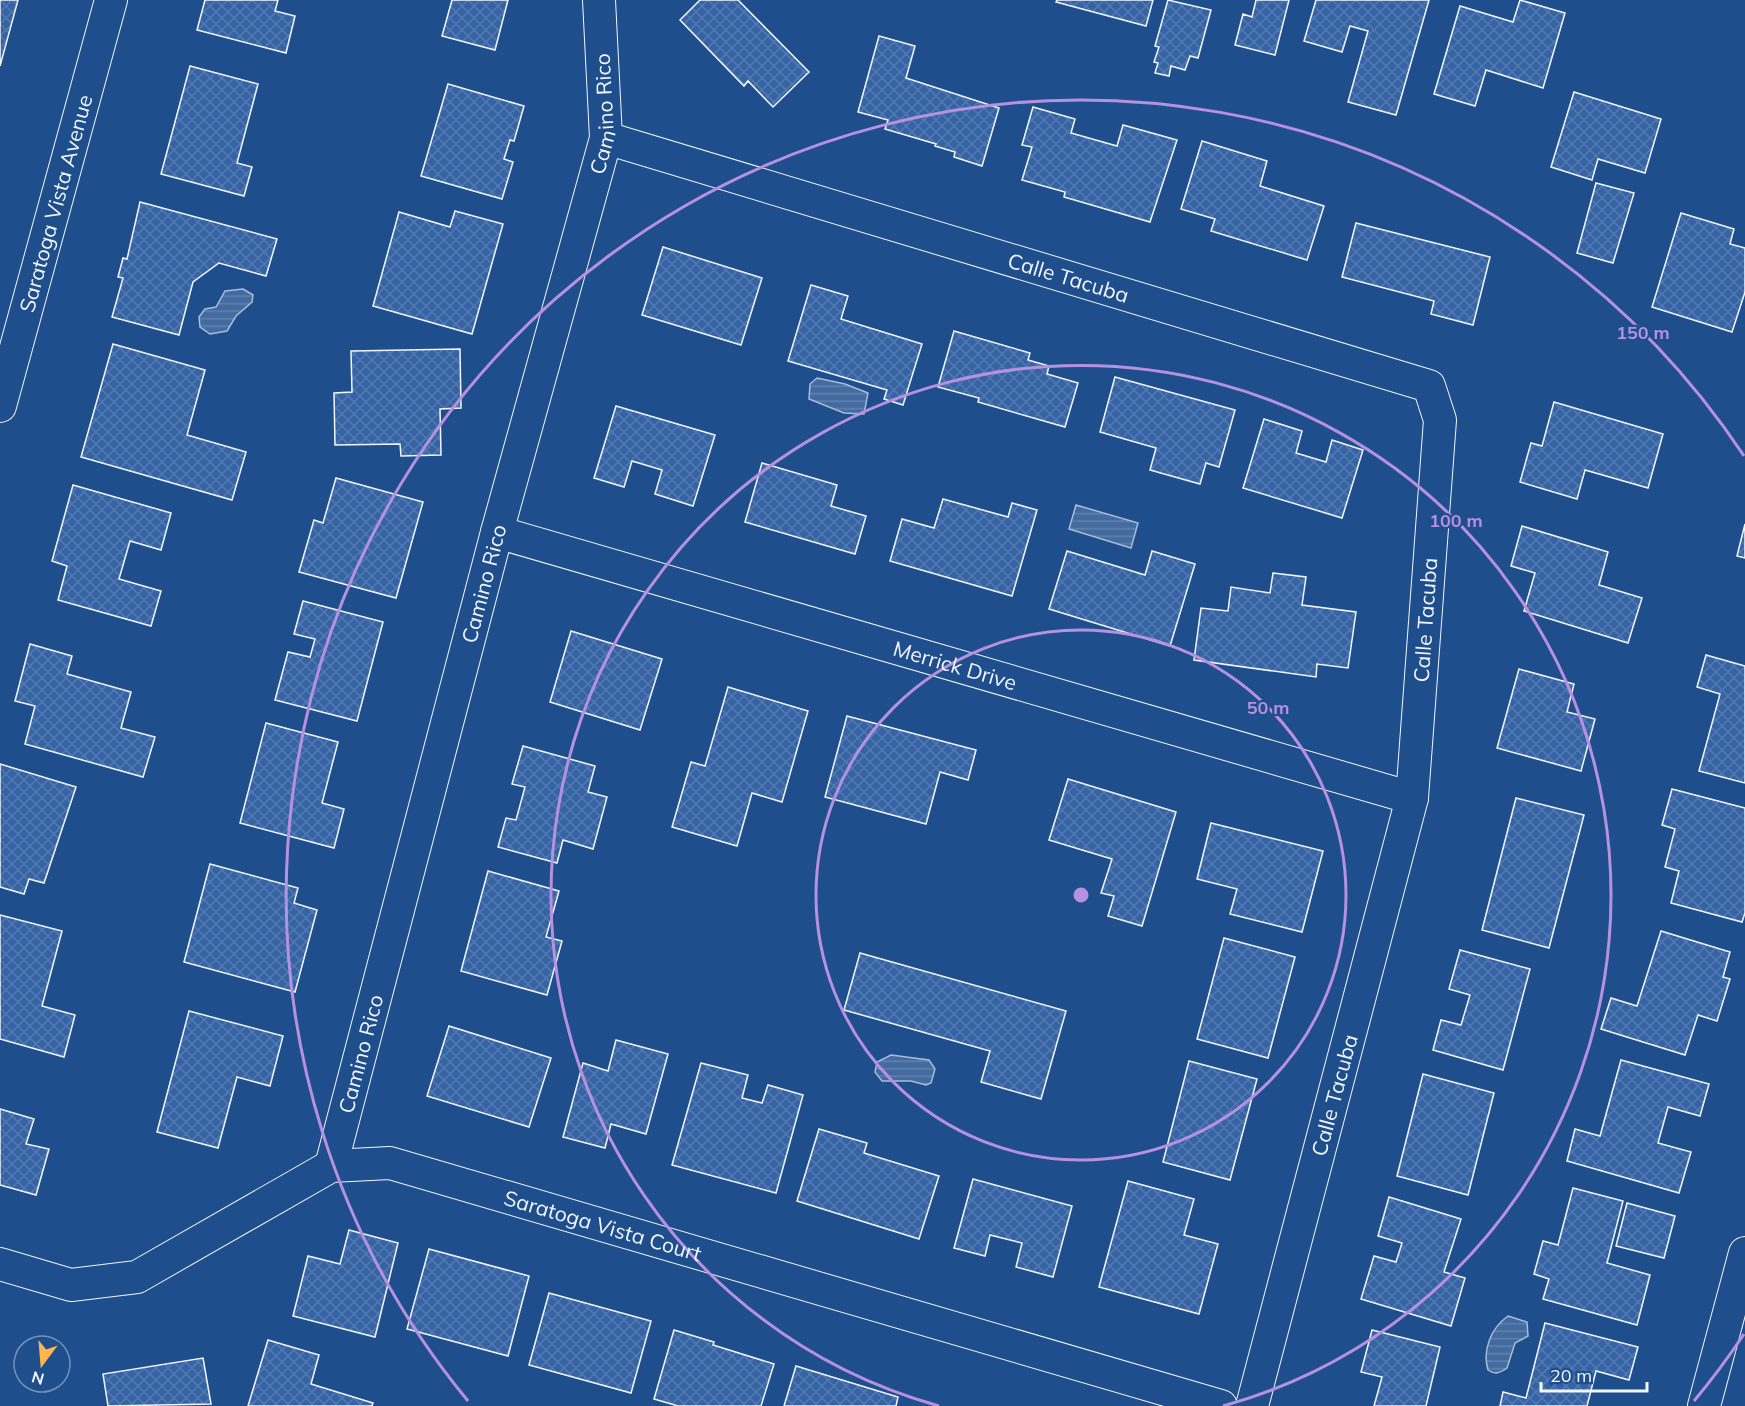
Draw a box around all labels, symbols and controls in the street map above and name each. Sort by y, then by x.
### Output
street label: Camino Rico [584,53,621,177]
street label: Saratoga Vista Avenue [13,92,98,315]
street label: Calle Tacuba [1005,247,1132,308]
text: 150 m [1616,321,1670,344]
text: 100 m [1429,509,1483,532]
street label: Camino Rico [456,521,512,646]
street label: Calle Tacuba [1408,557,1442,683]
street label: Merrick Drive [890,635,1020,695]
text: 50 m [1247,696,1289,719]
centre of rings [1071,885,1091,905]
street label: Camino Rico [332,992,388,1116]
street label: Calle Tacuba [1305,1031,1363,1159]
street label: Saratoga Vista Court [501,1184,705,1266]
north arrow [12,1334,72,1394]
scale bar [1541,1355,1648,1393]
text: 20 m [1550,1364,1592,1387]
text: N [29,1367,46,1390]

